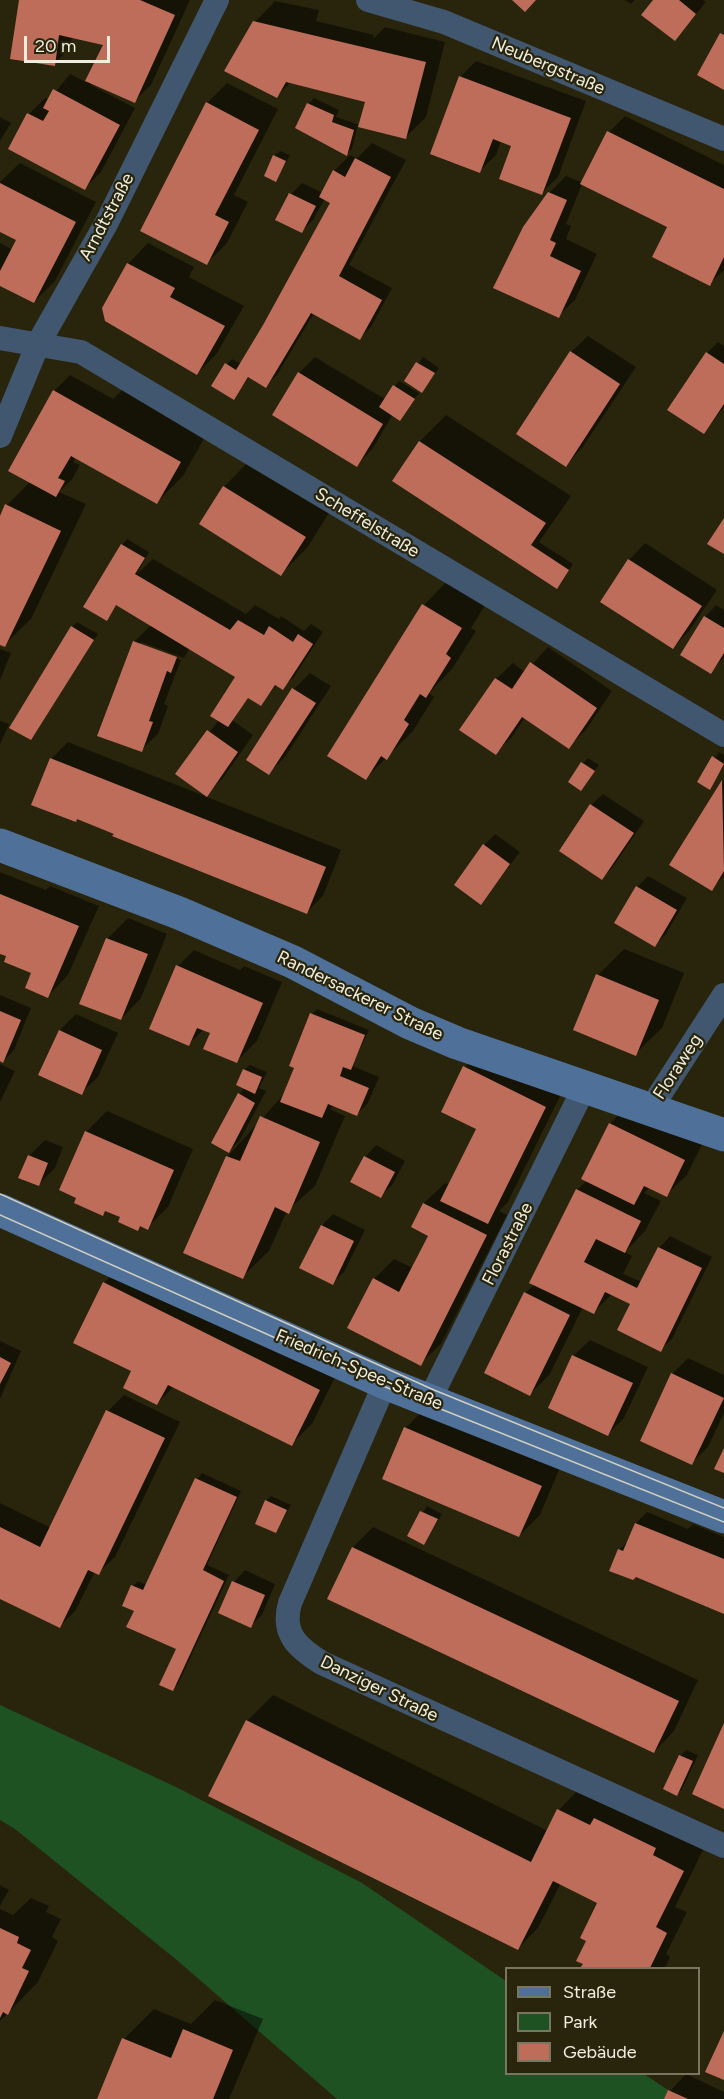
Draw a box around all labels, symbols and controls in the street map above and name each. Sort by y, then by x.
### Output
scale bar [27,24,112,62]
street label: Neubergstraße [488,32,608,100]
text: 20 m [35,35,76,57]
street label: Arndtstraße [75,170,139,264]
street label: Scheffelstraße [311,483,423,563]
street label: Randersackerer Straße [273,946,447,1046]
street label: Floraweg [649,1030,707,1104]
street label: Florastraße [478,1199,538,1289]
street label: Friedrich-Spee-Straße [272,1325,446,1415]
street label: Danziger Straße [316,1651,442,1727]
legend [505,1967,700,2075]
text: Straße [563,1981,616,2003]
text: Park [563,2011,597,2033]
text: Gebäude [563,2041,637,2063]

